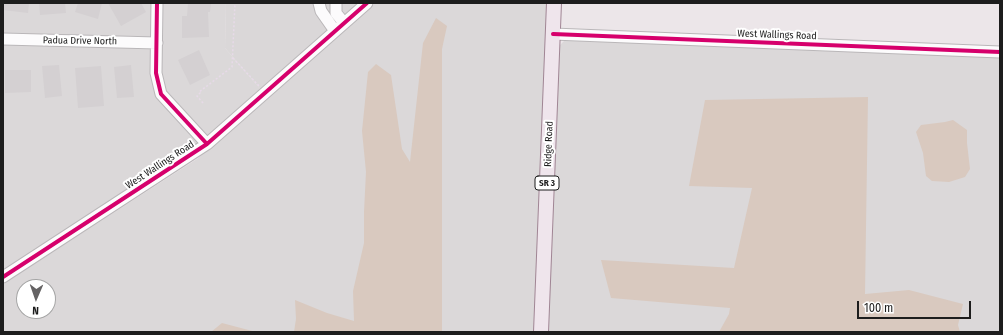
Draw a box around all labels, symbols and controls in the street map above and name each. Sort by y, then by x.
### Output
street label: West Wallings Road [737,28,817,42]
street label: Padua Drive North [43,34,117,48]
street label: Ridge Road [542,121,556,167]
street label: West Wallings Road [123,138,197,192]
road number: SR 3 [535,176,559,190]
north arrow [16,279,56,319]
scale bar [859,293,973,319]
text: 100 m [864,301,893,315]
text: N [32,304,39,317]

